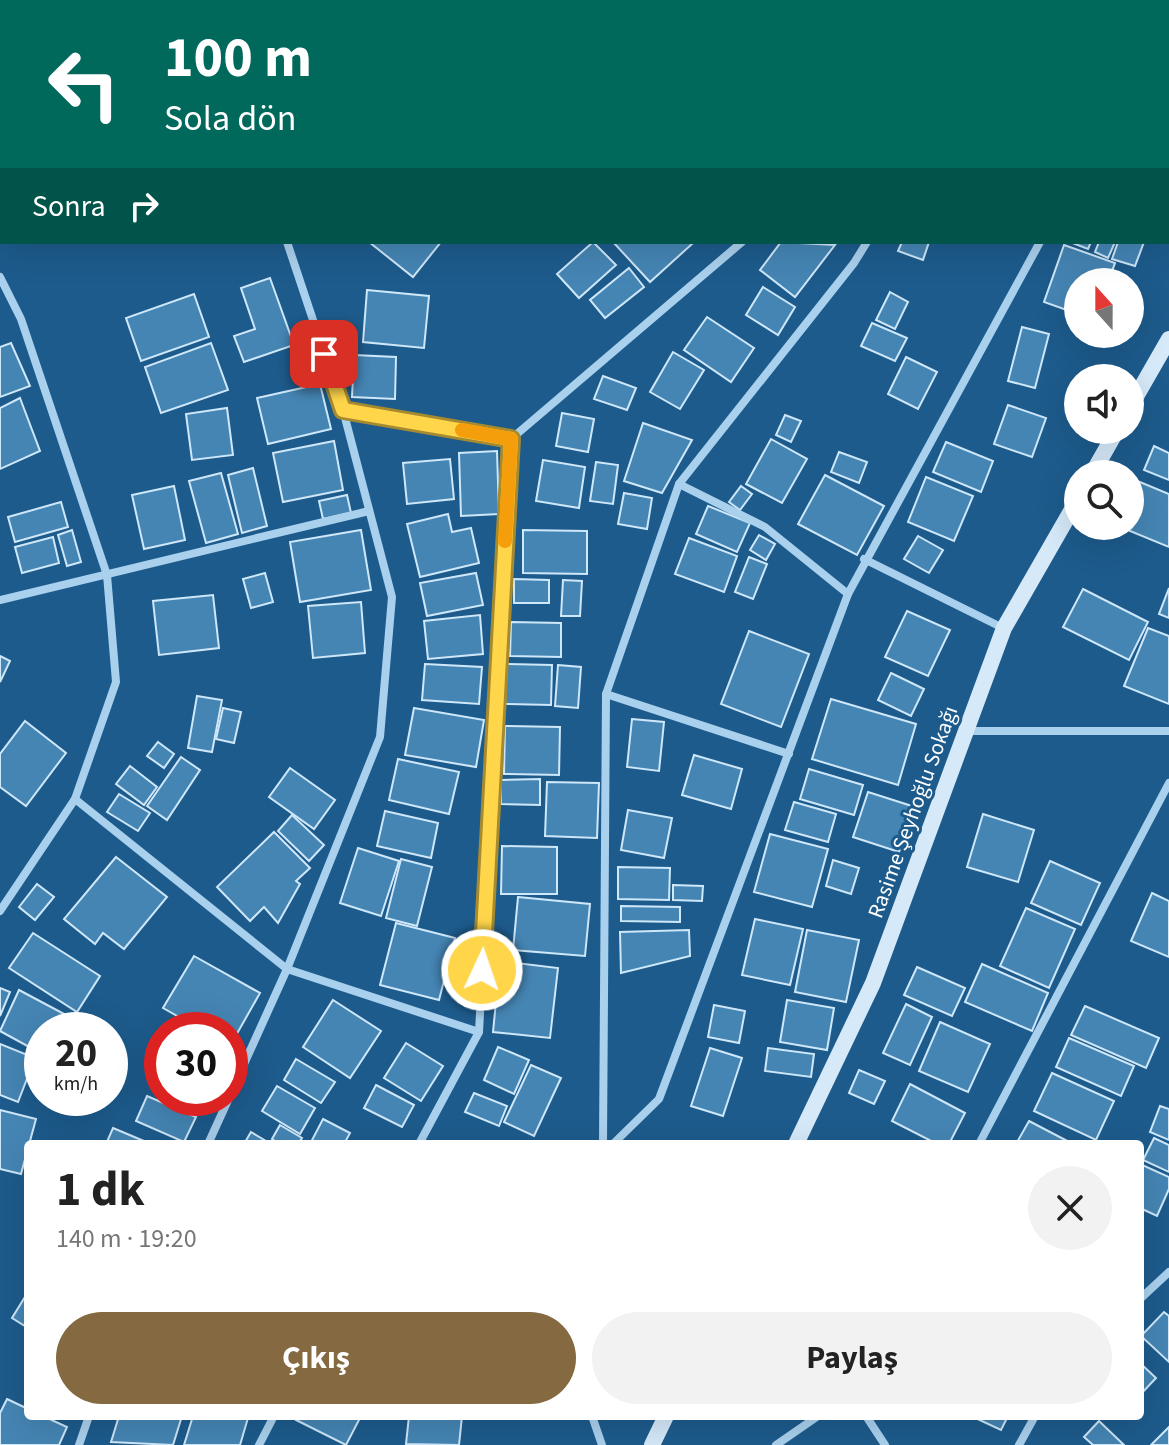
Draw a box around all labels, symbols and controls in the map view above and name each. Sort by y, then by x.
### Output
text: 100 m [164,19,312,98]
icon: left [32,32,136,136]
text: Sola dön [164,93,296,144]
icon: right [122,184,166,228]
text: Sonra [32,185,106,228]
north arrow [1064,268,1144,348]
map controls [1064,268,1144,540]
pin [290,320,358,388]
icon: arrive [302,332,346,376]
button: sound [1064,364,1144,444]
button: search [1064,460,1144,540]
street label: Rasime Şeyhoğlu Sokağı [860,701,966,923]
position arrow [440,928,524,1012]
speed limit sign: 30 [144,1012,248,1116]
text: 20 [55,1025,97,1082]
text: km/h [54,1070,98,1098]
text: 1 dk [56,1156,145,1224]
button: close [1028,1166,1112,1250]
text: 140 m · 19:20 [56,1220,197,1257]
button: Çıkış [56,1312,576,1404]
button: Paylaş [592,1312,1112,1404]

